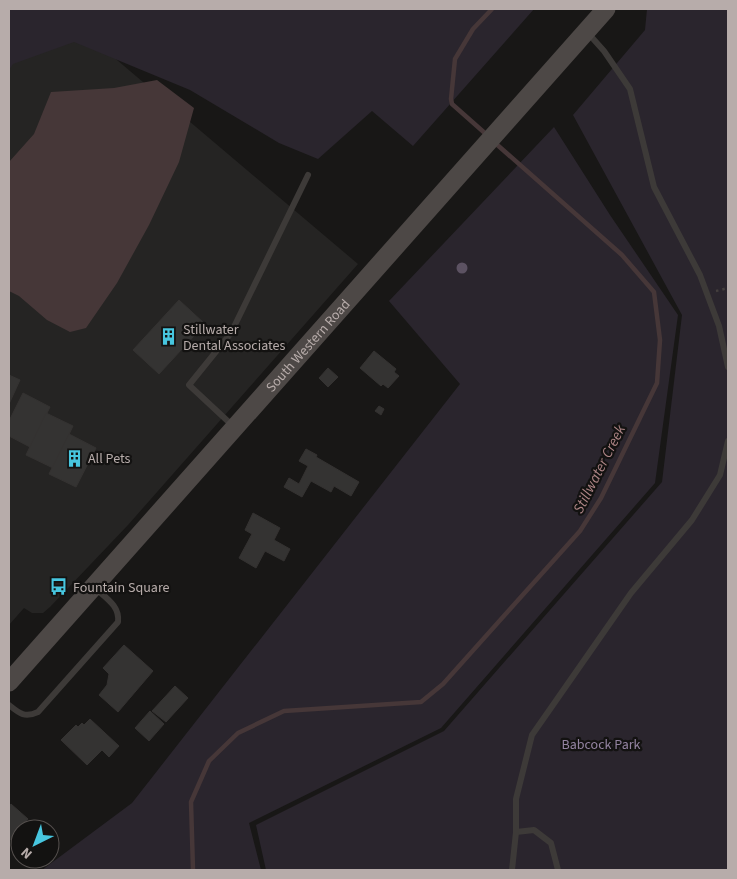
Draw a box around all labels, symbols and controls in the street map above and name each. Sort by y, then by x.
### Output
street label: South Western Road [262,295,355,397]
place label: Stillwater Dental Associates [183,320,285,356]
building icon: Stillwater Dental Associates [159,327,179,347]
water label: Stillwater Creek [568,421,631,517]
building icon: All Pets [64,448,84,468]
place label: All Pets [88,449,131,469]
bus stop icon: Fountain Square [49,577,69,597]
place label: Fountain Square [73,578,170,598]
park label: Babcock Park [562,735,641,755]
north arrow [10,819,60,869]
text: N [17,842,37,863]

